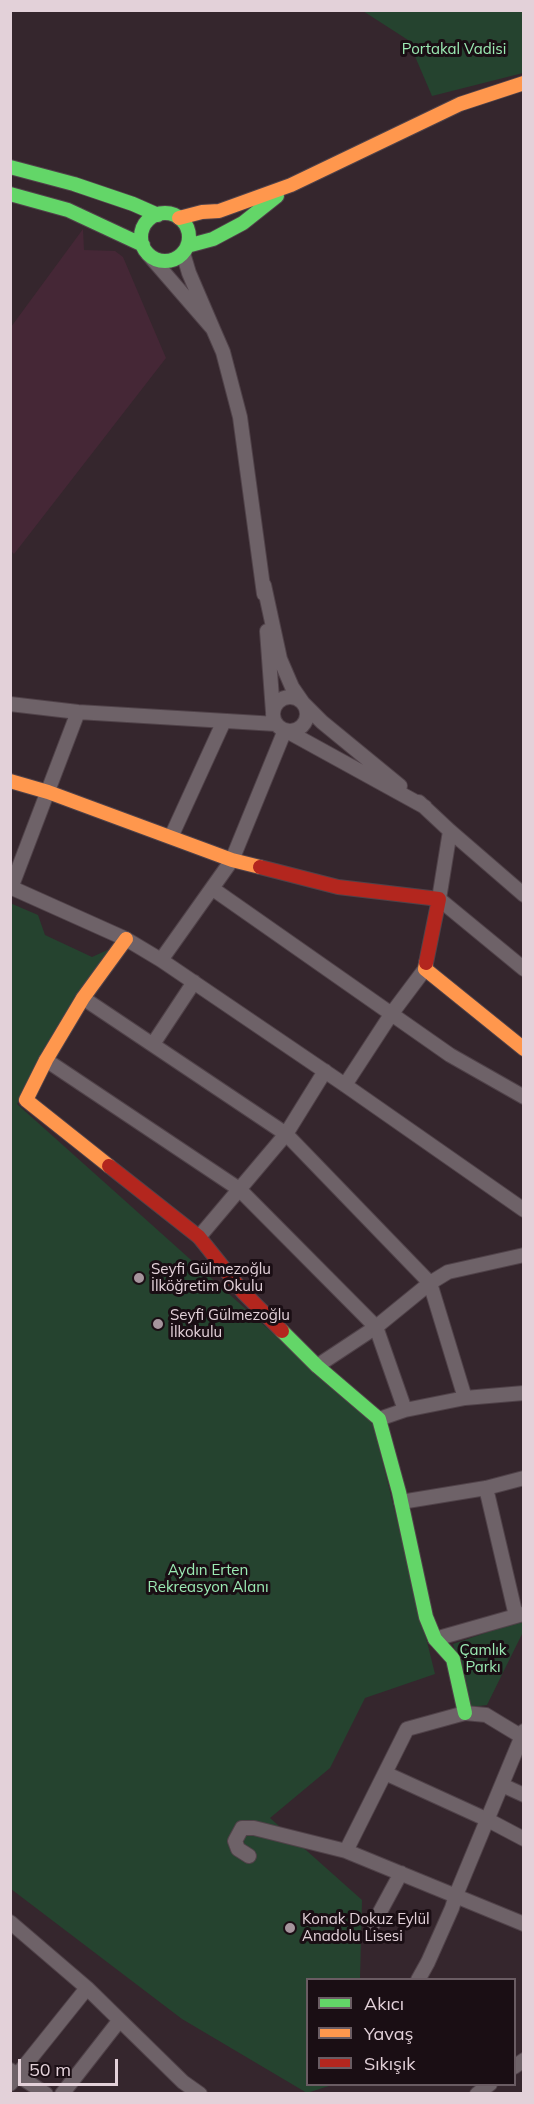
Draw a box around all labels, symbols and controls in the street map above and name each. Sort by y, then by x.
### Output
park label: Portakal Vadisi [402,40,506,58]
place label: Seyfi Gülmezoğlu İlköğretim Okulu [151,1260,271,1295]
marker: Seyfi Gülmezoğlu İlköğretim Okulu [132,1271,146,1285]
place label: Seyfi Gülmezoğlu İlkokulu [170,1306,290,1341]
marker: Seyfi Gülmezoğlu İlkokulu [151,1317,165,1331]
park label: Aydın Erten Rekreasyon Alanı [148,1561,268,1596]
park label: Çamlık Parkı [459,1641,507,1676]
place label: Konak Dokuz Eylül Anadolu Lisesi [302,1910,430,1945]
marker: Konak Dokuz Eylül Anadolu Lisesi [283,1921,297,1935]
legend [306,1978,516,2086]
text: Akıcı [364,1992,404,2015]
text: Yavaş [364,2022,413,2045]
scale bar [21,2047,122,2085]
text: Sıkışık [364,2052,416,2075]
text: 50 m [29,2058,71,2081]

